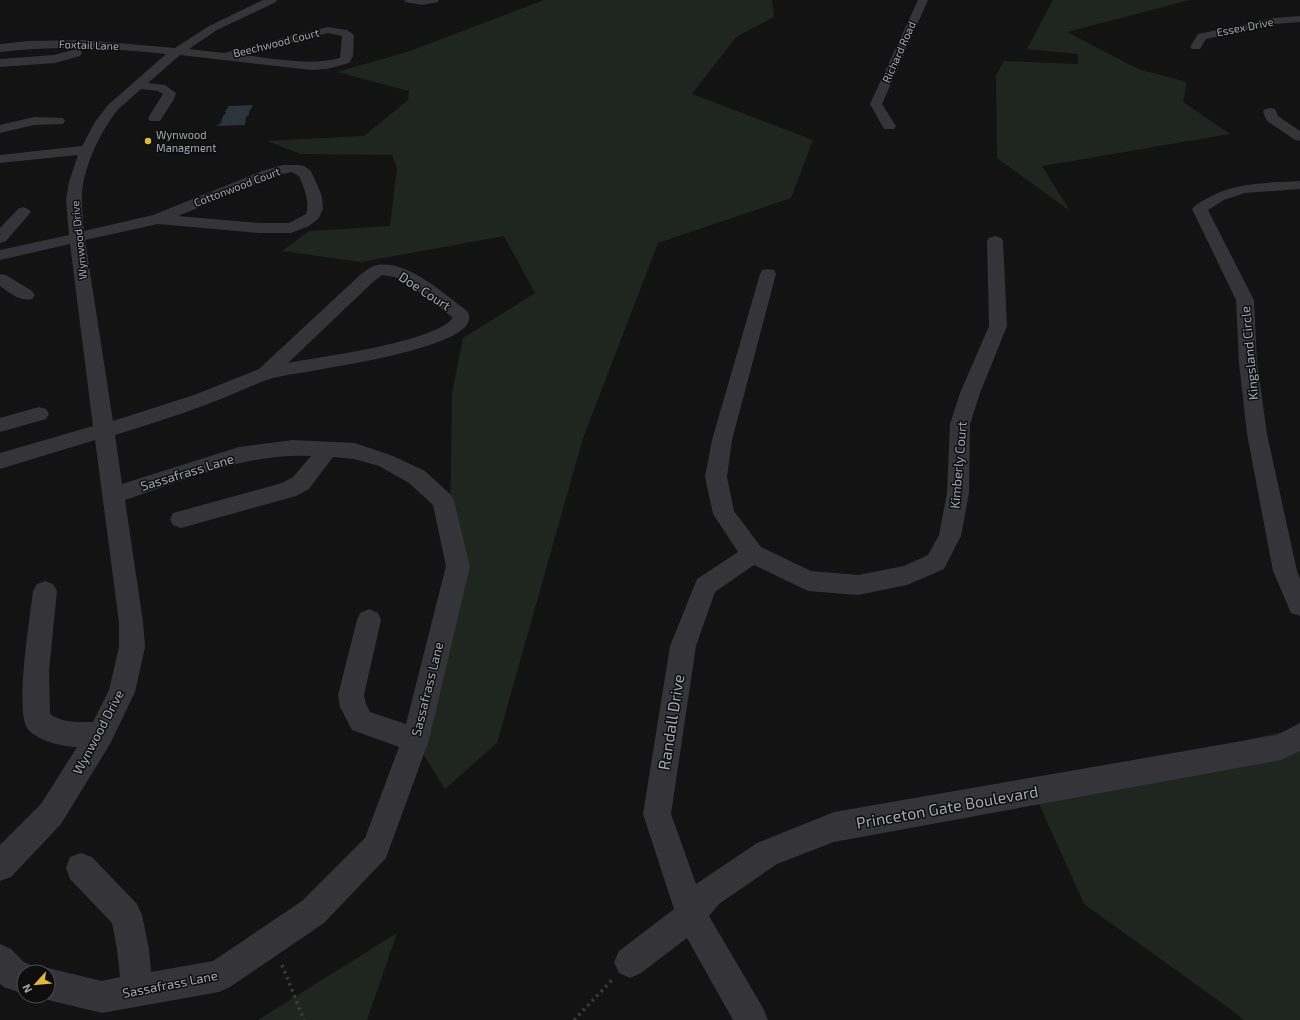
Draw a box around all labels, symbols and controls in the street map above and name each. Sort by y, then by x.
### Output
street label: Essex Drive [1215,15,1275,38]
street label: Richard Road [879,19,918,84]
street label: Beechwood Court [232,26,320,59]
street label: Foxtail Lane [59,37,119,52]
place label: Wynwood Managment [156,128,216,154]
marker: Wynwood Managment [143,136,153,146]
street label: Cottonwood Court [192,164,282,209]
street label: Wynwood Drive [68,200,89,280]
street label: Doe Court [396,268,454,314]
street label: Kingsland Circle [1237,305,1261,401]
street label: Kimberly Court [946,421,970,509]
street label: Sassafrass Lane [139,450,236,494]
street label: Sassafrass Lane [408,640,446,738]
street label: Randall Drive [654,673,687,771]
street label: Wynwood Drive [69,687,127,777]
street label: Princeton Gate Boulevard [854,781,1039,832]
north arrow [16,964,56,1004]
street label: Sassafrass Lane [121,967,219,1001]
text: N [19,982,34,995]

